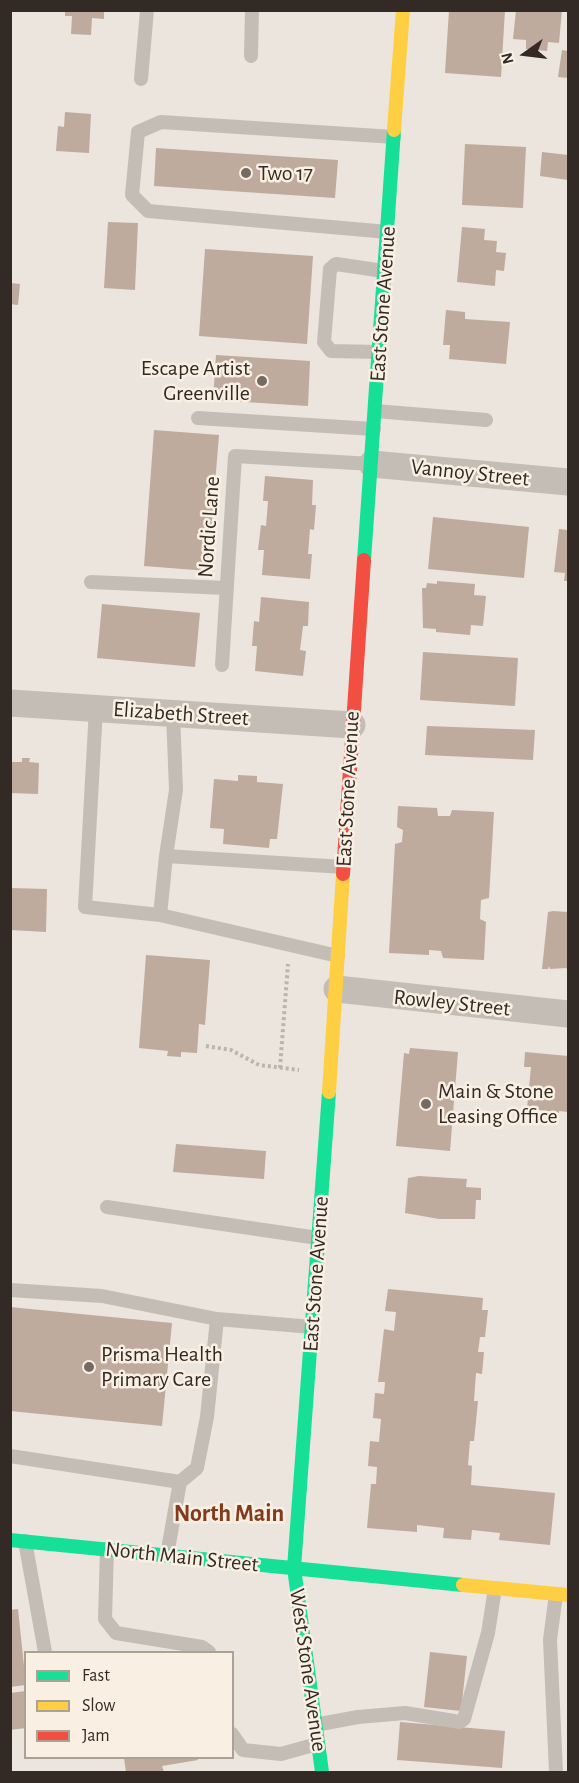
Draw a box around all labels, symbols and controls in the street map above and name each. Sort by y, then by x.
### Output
north arrow [495,24,555,84]
text: N [498,51,517,66]
place label: Two 17 [258,160,313,186]
marker: Two 17 [239,166,253,180]
street label: East Stone Avenue [364,225,402,383]
place label: Escape Artist Greenville [141,355,250,406]
marker: Escape Artist Greenville [255,374,269,388]
street label: Vannoy Street [409,454,531,492]
street label: Nordic Lane [192,475,226,579]
street label: Elizabeth Street [112,696,250,732]
street label: East Stone Avenue [331,710,365,868]
street label: Rowley Street [392,984,512,1022]
place label: Main & Stone Leasing Office [438,1078,558,1130]
marker: Main & Stone Leasing Office [419,1097,433,1111]
street label: East Stone Avenue [297,1195,335,1353]
place label: Prisma Health Primary Care [101,1341,223,1392]
marker: Prisma Health Primary Care [82,1360,96,1374]
district label: North Main [174,1500,284,1528]
street label: North Main Street [104,1536,260,1578]
street label: West Stone Avenue [283,1587,333,1753]
legend [24,1651,234,1759]
text: Fast [82,1667,110,1685]
text: Slow [82,1697,115,1715]
text: Jam [82,1727,110,1745]

